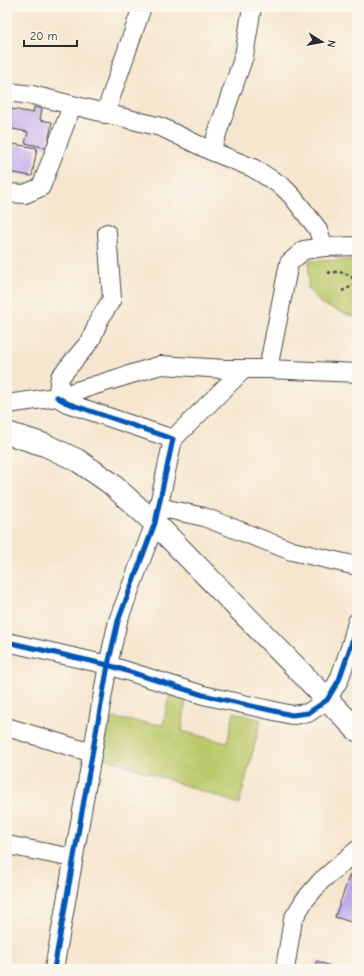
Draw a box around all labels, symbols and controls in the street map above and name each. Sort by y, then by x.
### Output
scale bar [24,22,77,48]
north arrow [302,22,342,62]
text: 20 m [30,29,58,43]
text: N [324,39,338,49]

